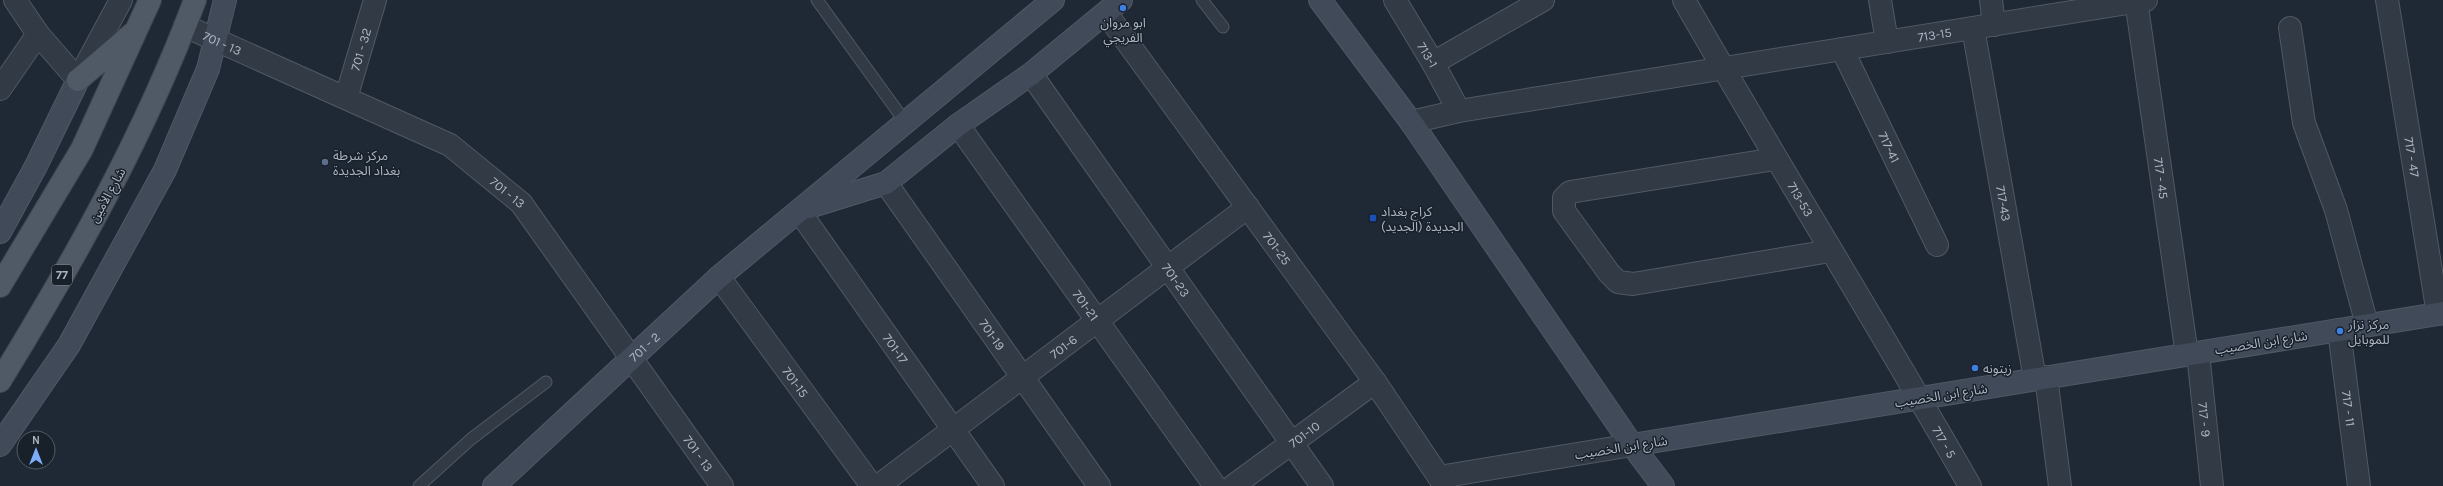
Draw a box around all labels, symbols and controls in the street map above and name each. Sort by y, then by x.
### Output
marker: ابو مروان الفريجي [1118,3,1128,13]
place label: ابو مروان الفريجي [1100,15,1146,48]
street label: 713-15 [1917,25,1953,45]
street label: 701 - 32 [348,26,374,72]
street label: 701 - 13 [201,28,244,58]
street label: 713-1 [1414,40,1441,70]
street label: 717-41 [1875,129,1903,165]
street label: 717 - 47 [2401,136,2423,178]
place label: مركز شرطة بغداد الجديدة [333,148,400,178]
street label: 717 - 45 [2151,156,2172,200]
marker: مركز شرطة بغداد الجديدة [320,157,330,167]
street label: شارع الأمين [86,165,131,227]
street label: 701 - 13 [487,174,528,211]
street label: 713-53 [1784,179,1817,220]
street label: 717-43 [1993,184,2014,222]
place label: كراج بغداد الجديدة (الجديد) [1381,204,1464,234]
marker: كراج بغداد الجديدة (الجديد) [1368,213,1378,223]
street label: 701-25 [1260,229,1294,268]
street label: 701-23 [1159,260,1193,300]
road number: 77 [52,265,72,285]
street label: 701-21 [1070,287,1102,324]
street label: 701-19 [976,316,1008,353]
place label: مركز نزار للموبايل [2347,317,2390,348]
marker: مركز نزار للموبايل [2335,326,2345,336]
street label: شارع ابن الخصيب [2214,328,2309,360]
street label: 701 - 2 [626,329,663,365]
street label: 701-17 [880,331,911,366]
street label: 701-6 [1047,332,1080,362]
place label: زيتونه [1983,361,2012,376]
marker: زيتونه [1970,363,1980,373]
street label: 701-15 [779,364,812,400]
street label: شارع ابن الخصيب [1894,381,1989,413]
street label: 717 - 11 [2339,390,2358,427]
street label: 717 - 9 [2195,402,2214,438]
street label: 701-10 [1286,418,1323,451]
street label: 717 - 5 [1929,423,1959,461]
north arrow [16,430,56,470]
street label: 701 - 13 [680,432,716,474]
street label: شارع ابن الخصيب [1574,433,1669,465]
text: N [32,434,40,447]

